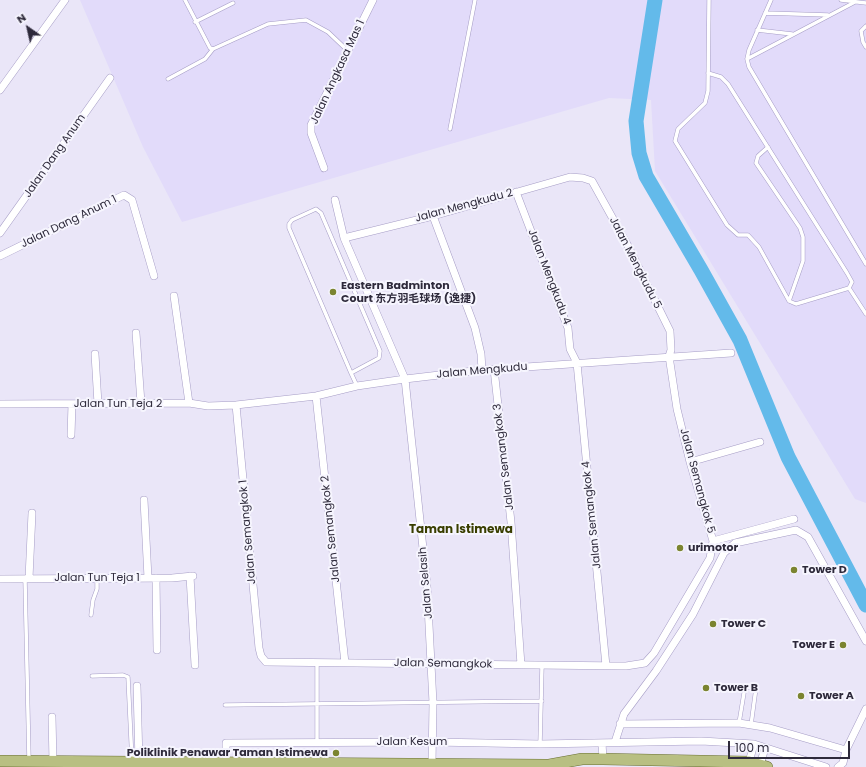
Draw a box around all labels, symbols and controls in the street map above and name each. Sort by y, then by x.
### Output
north arrow [8,8,48,48]
text: N [13,9,29,27]
street label: Jalan Angkasa Mas 1 [308,18,368,126]
street label: Jalan Dang Anum [21,112,89,200]
street label: Jalan Mengkudu 2 [414,187,514,225]
street label: Jalan Dang Anum 1 [19,193,119,251]
street label: Jalan Mengkudu 5 [606,215,664,311]
street label: Jalan Mengkudu 4 [525,227,573,327]
place label: Eastern Badminton Court 东方羽毛球场 (逸捷) [341,279,476,305]
marker: Eastern Badminton Court 东方羽毛球场 (逸捷) [328,287,338,297]
street label: Jalan Mengkudu [436,360,528,382]
street label: Jalan Tun Teja 2 [74,397,162,411]
street label: Jalan Semangkok 3 [491,403,517,511]
street label: Jalan Semangkok 5 [677,427,717,535]
street label: Jalan Semangkok 4 [580,461,604,569]
street label: Jalan Semangkok 2 [319,475,343,583]
street label: Jalan Semangkok 1 [237,479,259,585]
district label: Taman Istimewa [409,523,513,537]
place label: urimotor [688,541,738,555]
marker: urimotor [675,543,685,553]
street label: Jalan Selasih [416,546,436,620]
place label: Tower D [802,563,847,577]
marker: Tower D [789,565,799,575]
street label: Jalan Tun Teja 1 [54,571,140,585]
place label: Tower C [721,617,766,631]
marker: Tower C [708,619,718,629]
place label: Tower E [792,638,835,652]
marker: Tower E [838,640,848,650]
street label: Jalan Semangkok [394,657,492,671]
place label: Tower B [714,681,758,695]
marker: Tower B [701,683,711,693]
place label: Tower A [809,689,854,703]
marker: Tower A [796,691,806,701]
scale bar [730,733,852,759]
street label: Jalan Kesum [377,735,447,749]
text: 100 m [735,739,769,756]
place label: Poliklinik Penawar Taman Istimewa [127,746,328,760]
marker: Poliklinik Penawar Taman Istimewa [331,748,341,758]

